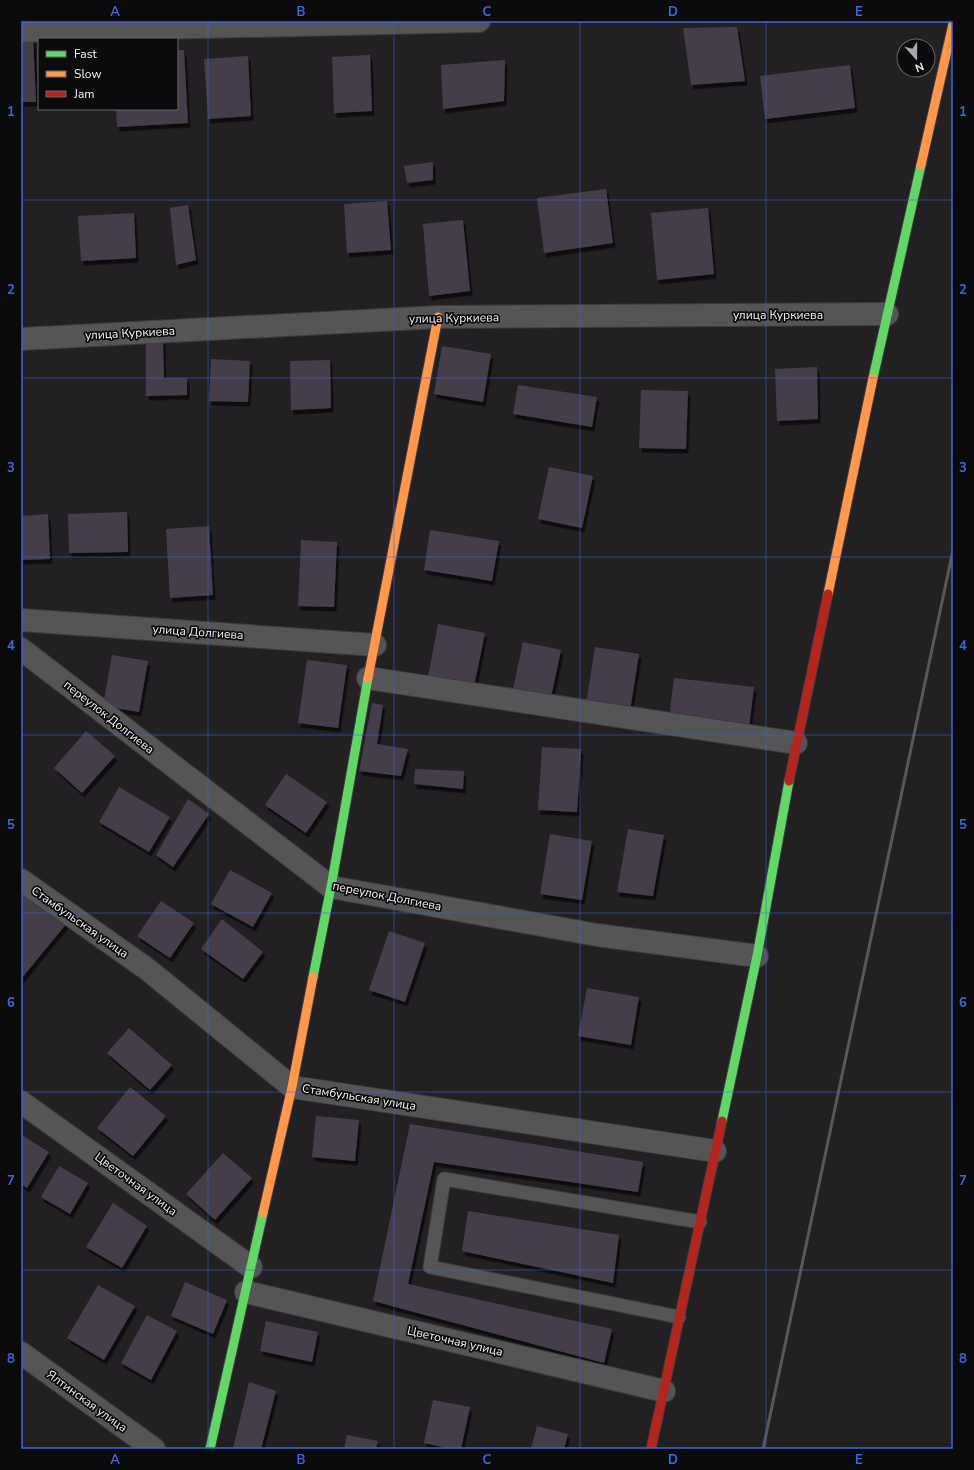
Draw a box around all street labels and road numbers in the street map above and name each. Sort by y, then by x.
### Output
street label: улица Куркиева [733,307,823,323]
street label: улица Куркиева [409,309,499,327]
street label: улица Куркиева [85,323,175,343]
street label: улица Долгиева [152,621,244,643]
street label: переулок Долгиева [60,677,158,757]
street label: переулок Долгиева [331,878,443,914]
street label: Стамбульская улица [28,882,132,962]
street label: Стамбульская улица [301,1080,417,1114]
street label: Цветочная улица [92,1149,180,1219]
street label: Цветочная улица [406,1322,504,1360]
street label: Ялтинская улица [44,1366,130,1436]

